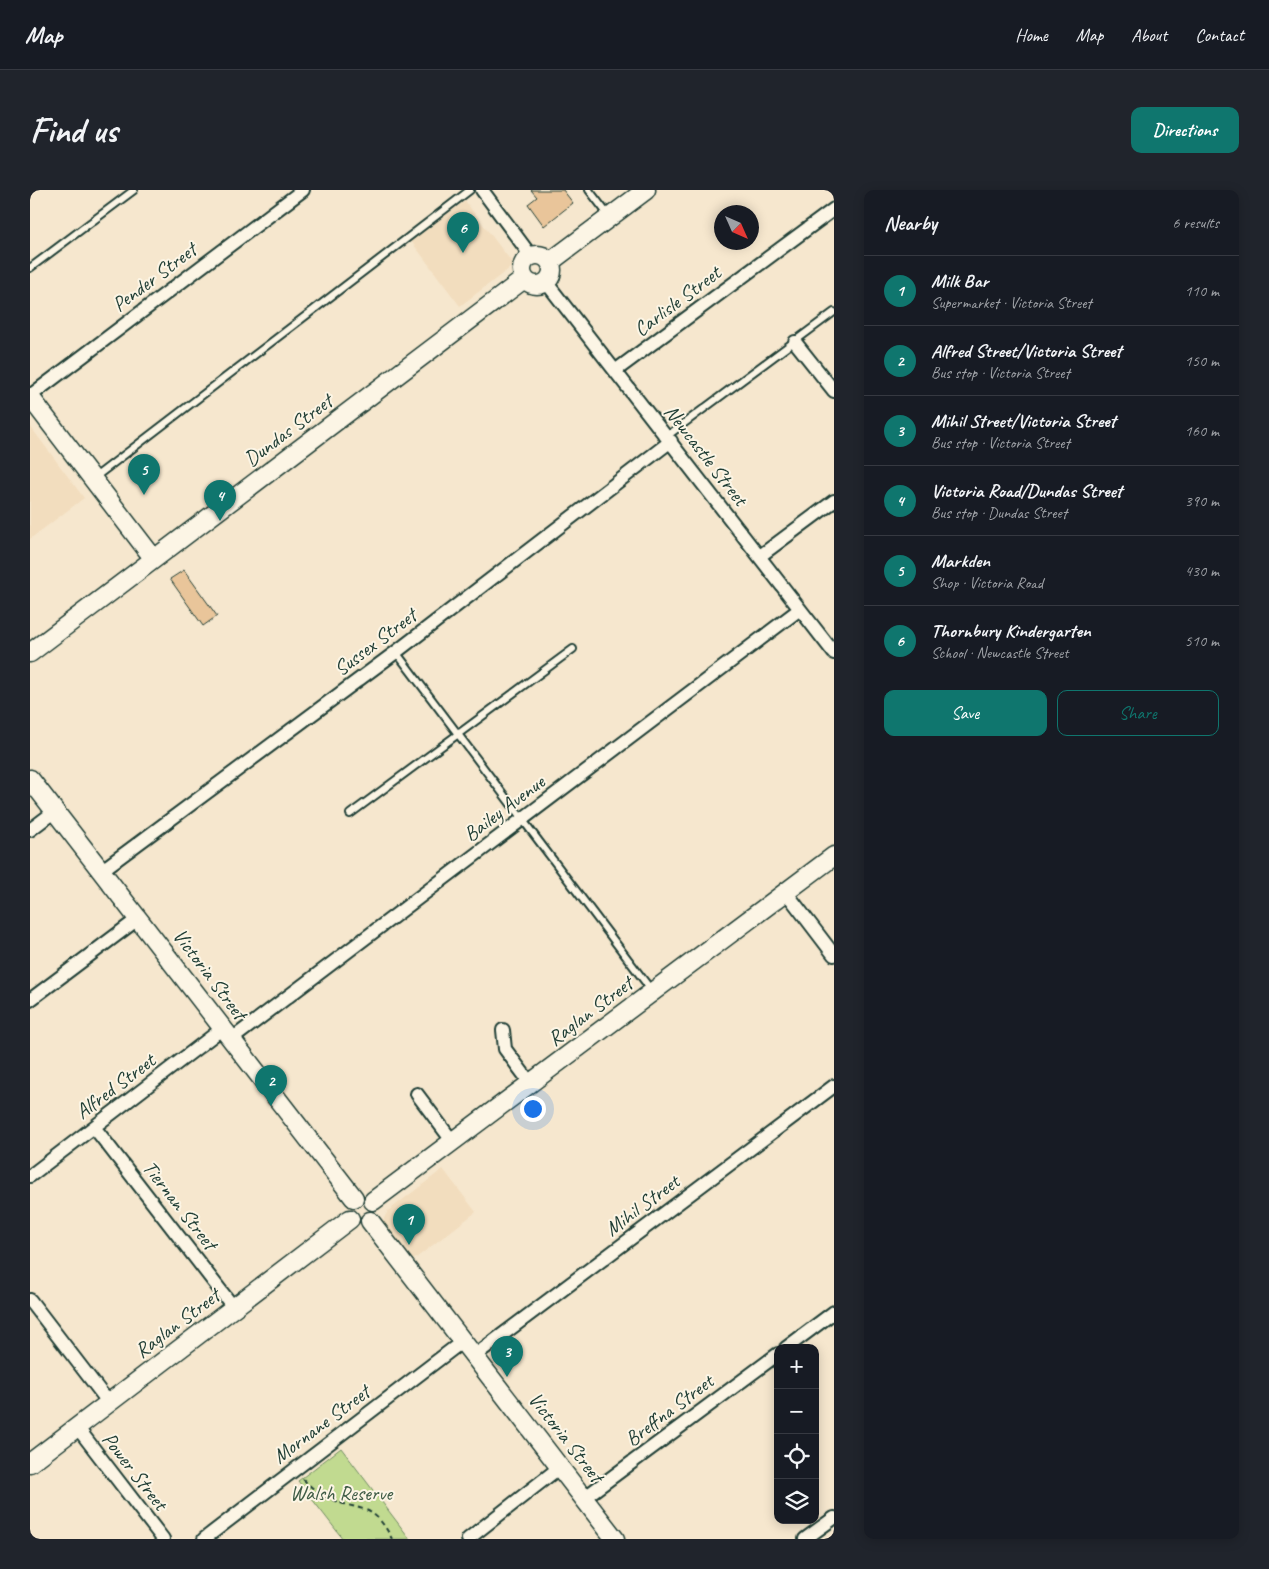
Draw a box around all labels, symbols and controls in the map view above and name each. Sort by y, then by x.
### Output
text: Map [25,20,62,50]
text: Home [1015,24,1048,46]
text: Map [1076,24,1103,46]
text: About [1131,24,1167,46]
text: Contact [1195,24,1244,46]
button: Directions [1131,107,1239,153]
text: Find us [30,108,117,153]
north arrow [714,205,759,250]
text: Nearby [884,210,937,236]
pin: 6 [447,212,479,253]
text: 6 results [1172,213,1219,233]
street label: Pender Street [107,235,204,317]
street label: Carlisle Street [628,259,727,342]
text: Milk Bar [931,269,988,293]
text: 1 [896,281,904,301]
text: 110 m [1185,281,1219,301]
text: Supermarket · Victoria Street [931,293,1092,313]
text: Alfred Street/Victoria Street [931,339,1122,363]
text: 2 [896,351,904,371]
text: 150 m [1185,351,1219,371]
text: Bus stop · Victoria Street [931,363,1070,383]
street label: Dundas Street [239,386,340,472]
street label: Newcastle Street [658,399,755,512]
text: Mihil Street/Victoria Street [931,409,1116,433]
text: 3 [896,421,904,441]
text: 160 m [1185,421,1219,441]
text: Bus stop · Victoria Street [931,433,1070,453]
pin: 5 [128,454,160,495]
text: Victoria Road/Dundas Street [931,479,1122,503]
pin: 4 [204,480,236,521]
text: 4 [896,491,904,511]
text: 390 m [1185,491,1219,511]
text: Bus stop · Dundas Street [931,503,1067,523]
text: Markden [931,549,990,573]
text: 5 [897,561,903,581]
text: 430 m [1185,561,1219,581]
text: Shop · Victoria Road [931,573,1043,593]
street label: Sussex Street [329,601,424,681]
text: Thornbury Kindergarten [931,619,1091,643]
text: 6 [896,631,904,651]
text: 510 m [1185,631,1219,651]
text: School · Newcastle Street [931,643,1068,663]
button: Save [884,690,1047,736]
button: Share [1057,690,1219,736]
street label: Bailey Avenue [458,768,551,847]
street label: Victoria Street [167,923,255,1027]
street label: Raglan Street [542,969,640,1051]
street label: Alfred Street [70,1046,162,1124]
pin: 2 [255,1065,287,1106]
your location [520,1096,546,1122]
street label: Tiernan Street [137,1155,225,1257]
street label: Mihil Street [599,1167,686,1242]
pin: 1 [393,1204,425,1245]
street label: Raglan Street [129,1281,227,1363]
pin: 3 [491,1336,523,1377]
map controls [774,1344,819,1524]
button: + [774,1344,819,1389]
street label: Breffna Street [620,1367,720,1452]
street label: Mornane Street [267,1377,377,1469]
street label: Victoria Street [523,1387,611,1490]
button: − [774,1389,819,1434]
street label: Power Street [96,1427,175,1517]
button: locate [774,1434,819,1479]
button: layers [774,1479,819,1524]
park label: Walsh Reserve [290,1480,394,1506]

